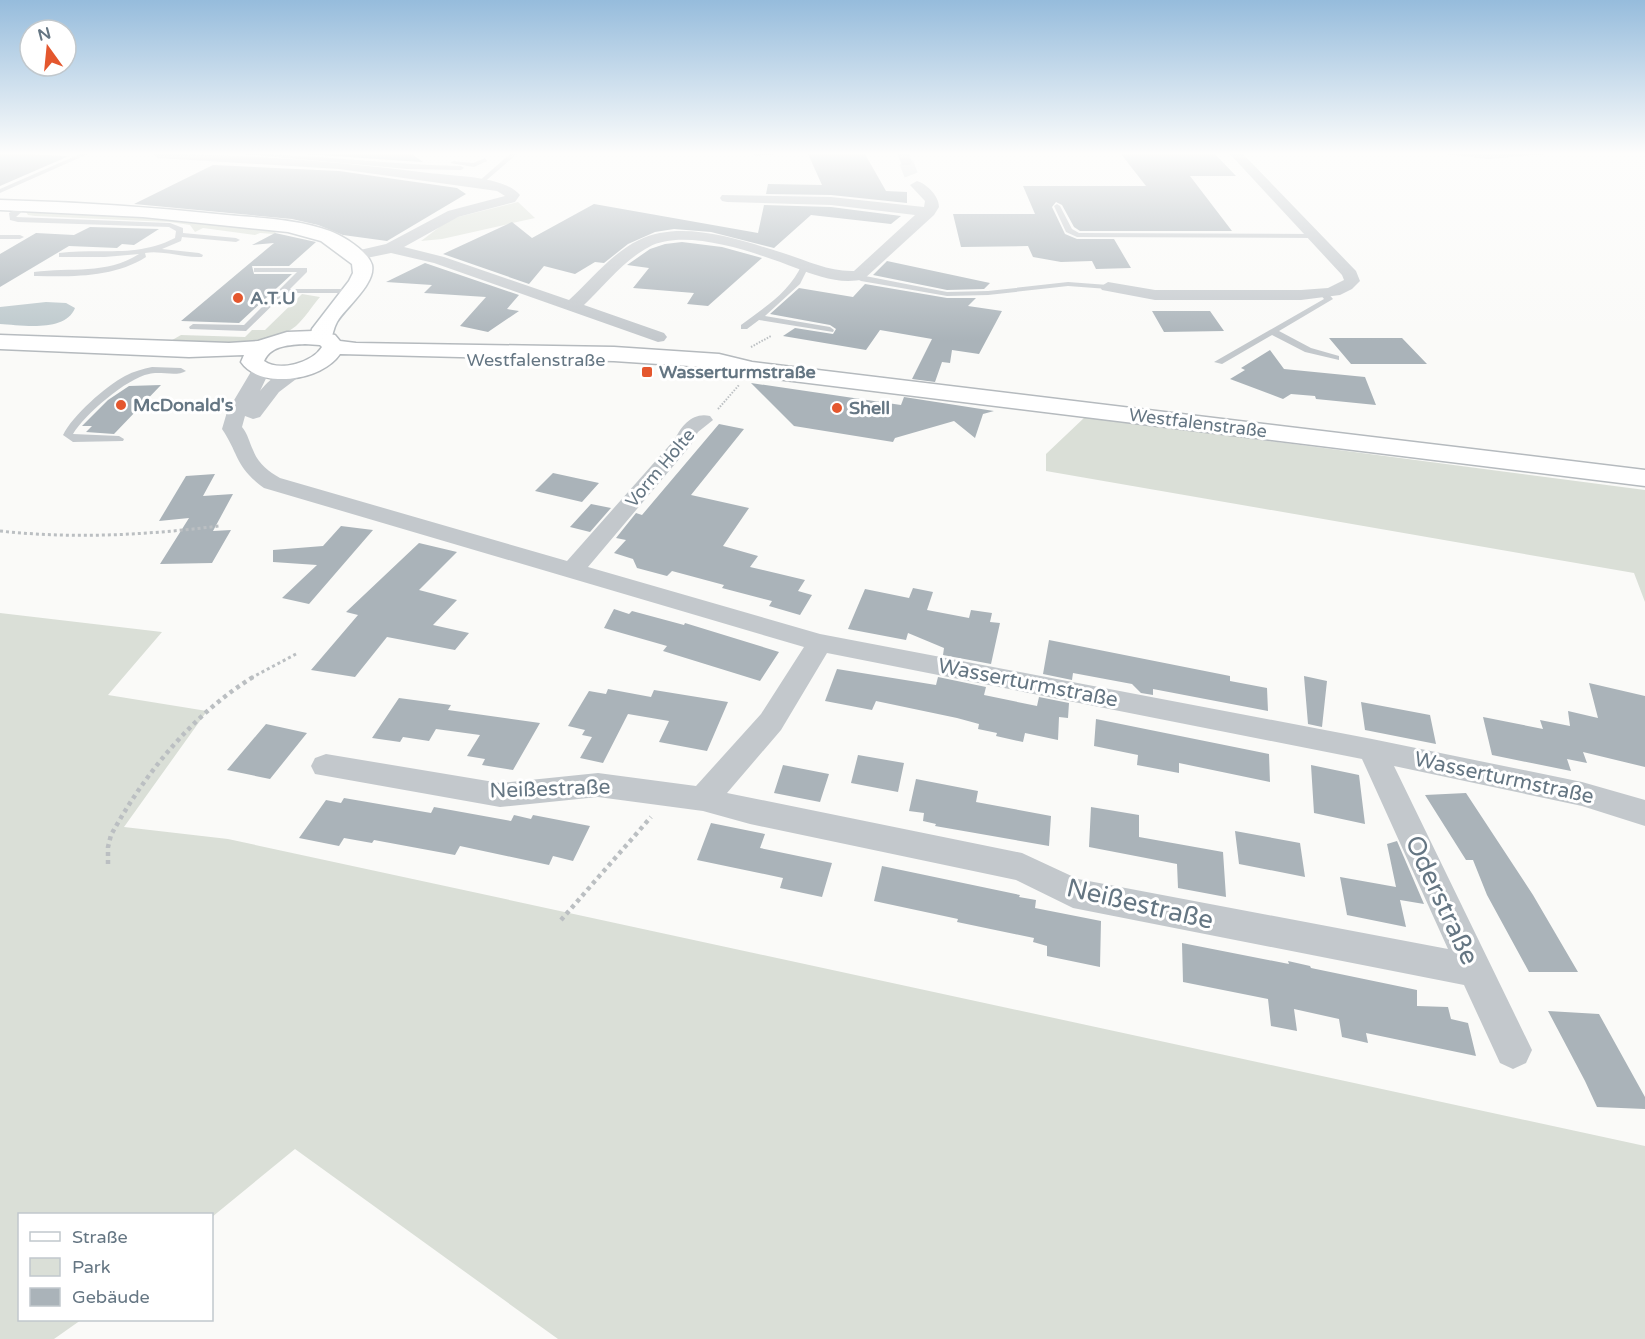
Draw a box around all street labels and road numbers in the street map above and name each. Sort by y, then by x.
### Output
street label: Westfalenstraße [467,349,605,371]
street label: Westfalenstraße [1128,404,1268,442]
street label: Vorm Holte [621,424,699,512]
street label: Wasserturmstraße [936,653,1120,713]
street label: Wasserturmstraße [1412,747,1596,809]
street label: Neißestraße [489,774,611,804]
street label: Oderstraße [1399,830,1485,970]
street label: Neißestraße [1064,872,1216,936]

